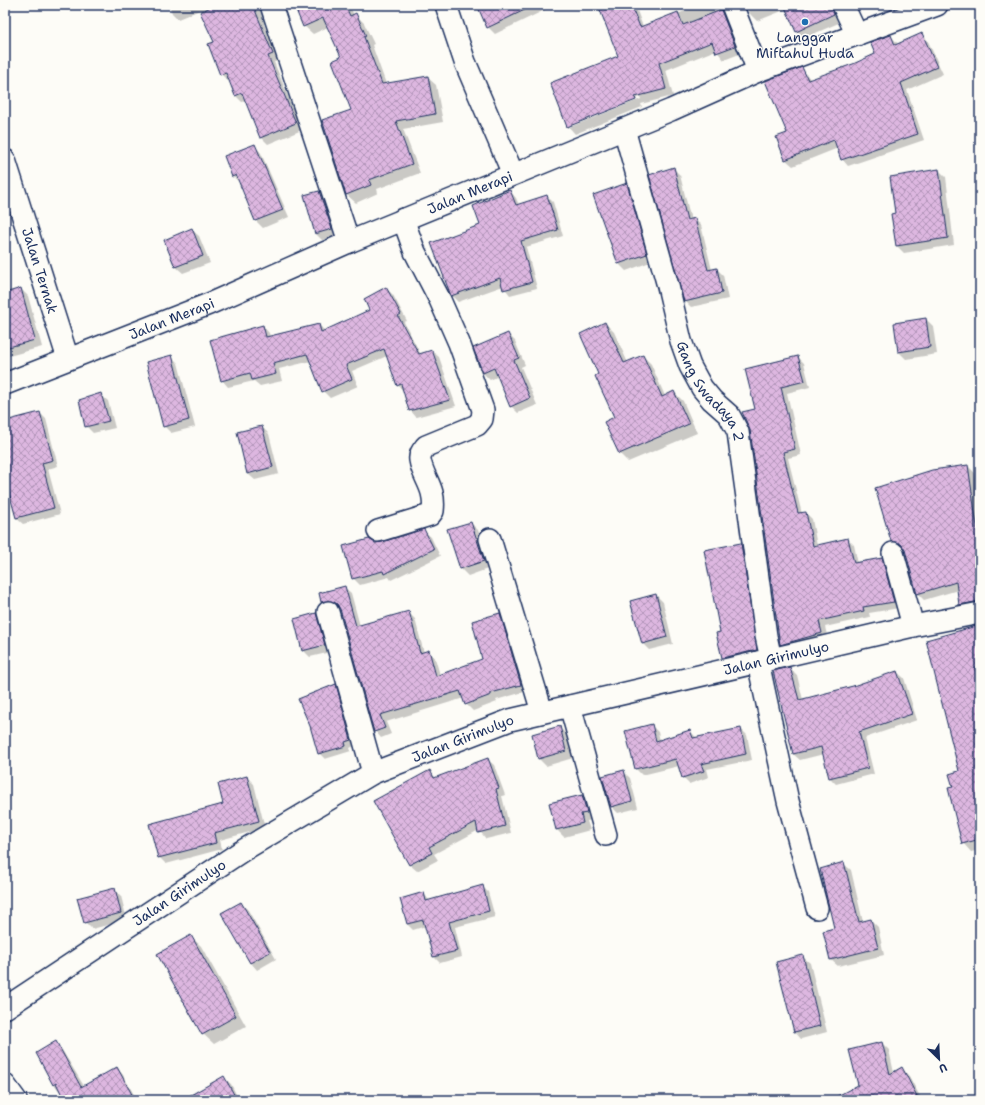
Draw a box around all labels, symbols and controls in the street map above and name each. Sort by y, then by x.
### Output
marker: Langgar Miftahul Huda [800,17,810,27]
place label: Langgar Miftahul Huda [756,28,854,62]
street label: Jalan Merapi [425,167,515,218]
street label: Jalan Ternak [18,225,62,316]
street label: Jalan Merapi [126,294,217,344]
street label: Gang Swadaya 2 [673,339,748,442]
street label: Jalan Girimulyo [722,637,831,679]
street label: Jalan Girimulyo [409,710,516,766]
street label: Jalan Girimulyo [129,855,229,930]
north arrow [919,1039,959,1079]
text: U [936,1059,949,1076]

